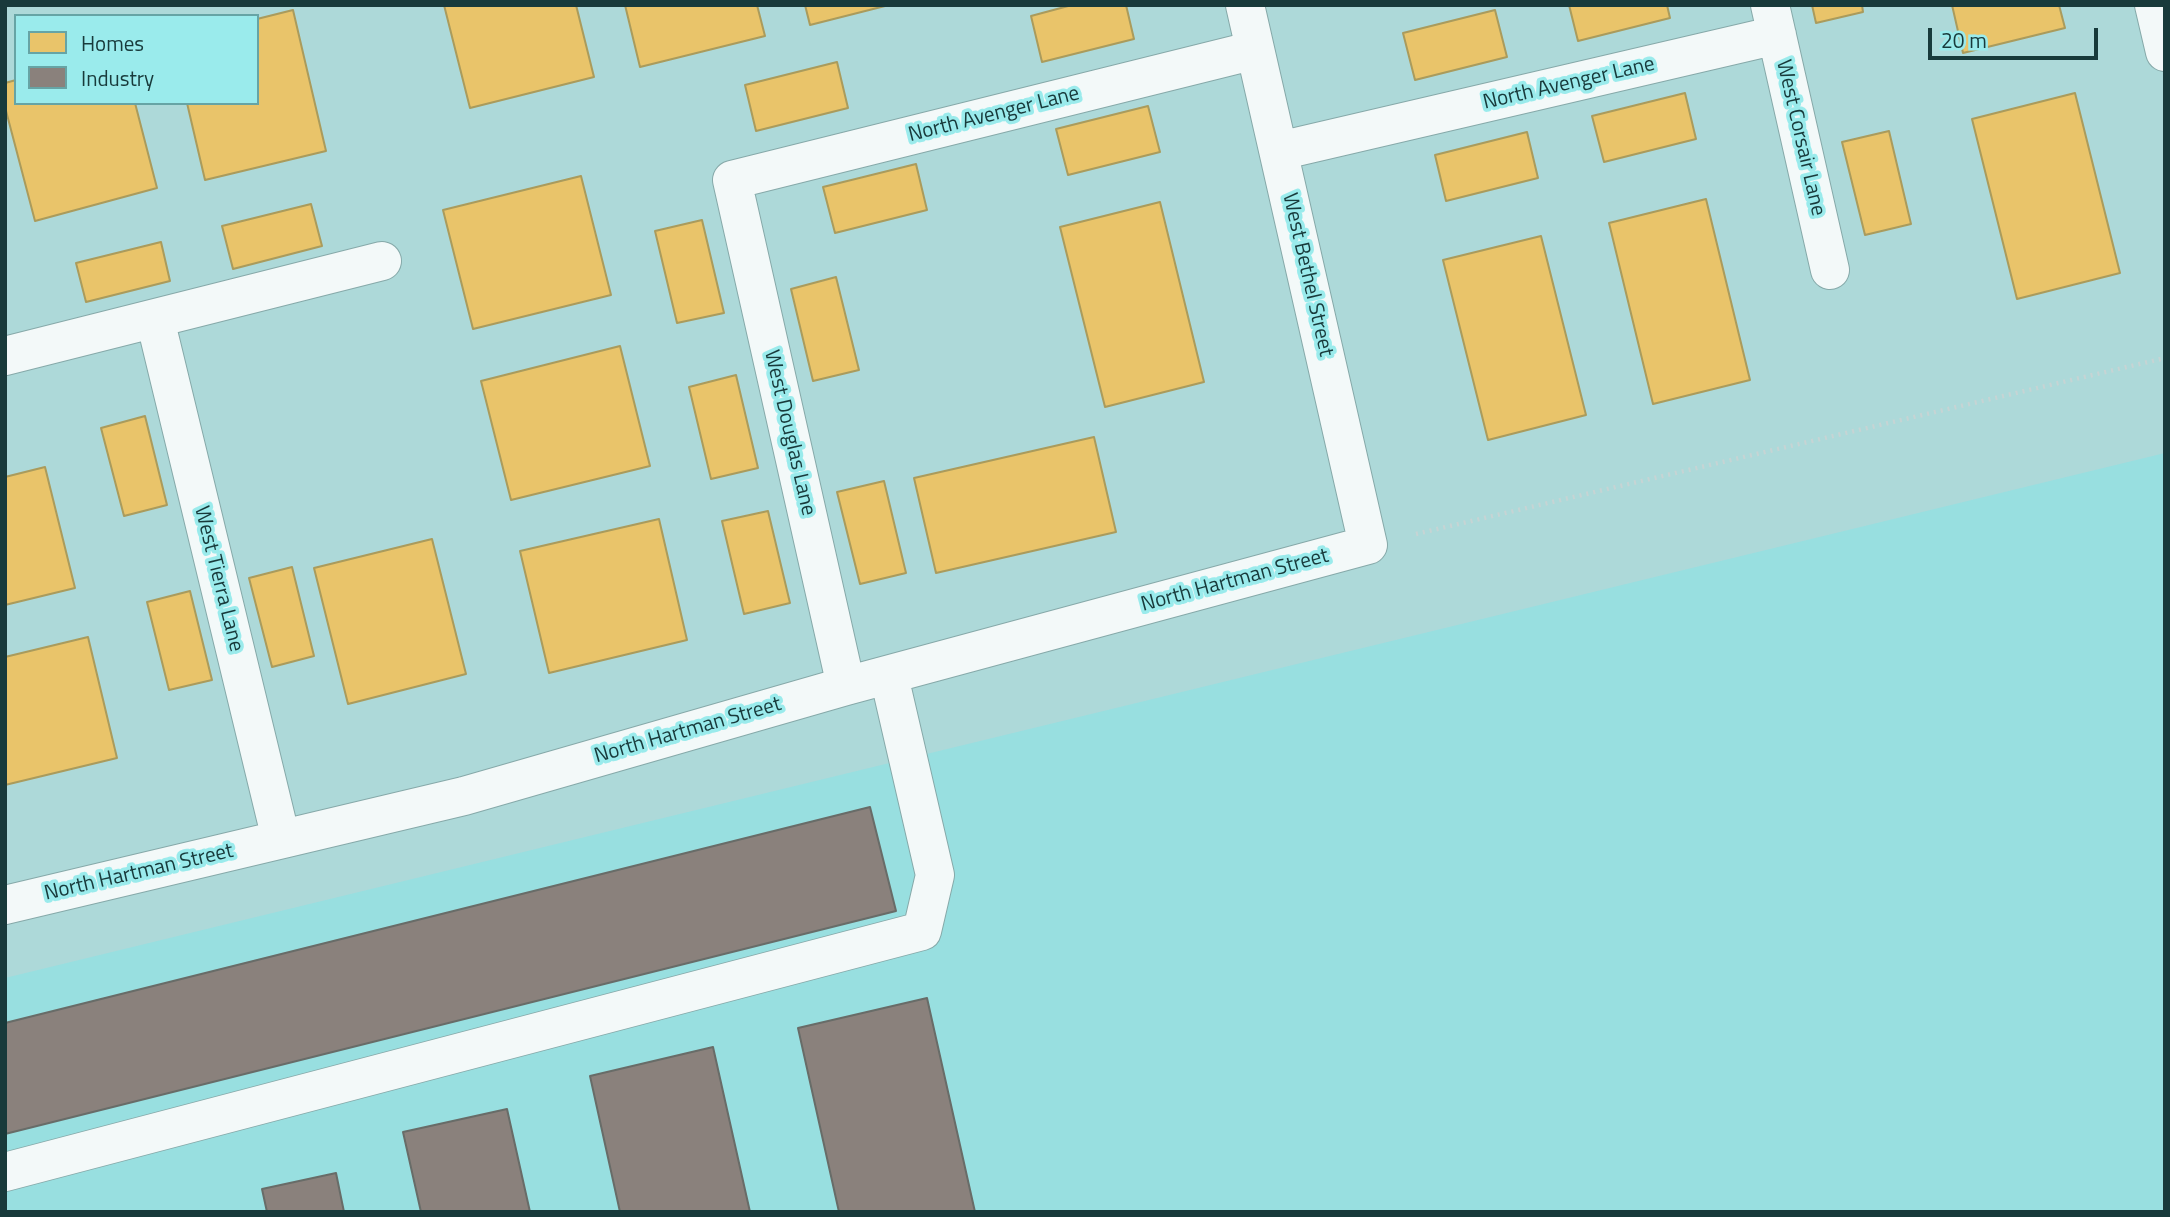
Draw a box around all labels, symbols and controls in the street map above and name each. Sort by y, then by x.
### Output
legend [14,14,259,105]
scale bar [1932,14,2102,58]
text: 20 m [1941,24,1987,56]
text: Homes [81,27,144,59]
street label: North Avenger Lane [1481,52,1657,116]
street label: West Corsair Lane [1770,58,1830,218]
text: Industry [81,62,154,94]
street label: North Avenger Lane [906,82,1082,148]
street label: West Bethel Street [1276,191,1338,359]
street label: West Douglas Lane [758,348,820,518]
street label: West Tierra Lane [188,504,248,654]
street label: North Hartman Street [1138,544,1332,618]
street label: North Hartman Street [592,692,784,770]
street label: North Hartman Street [42,839,236,907]

